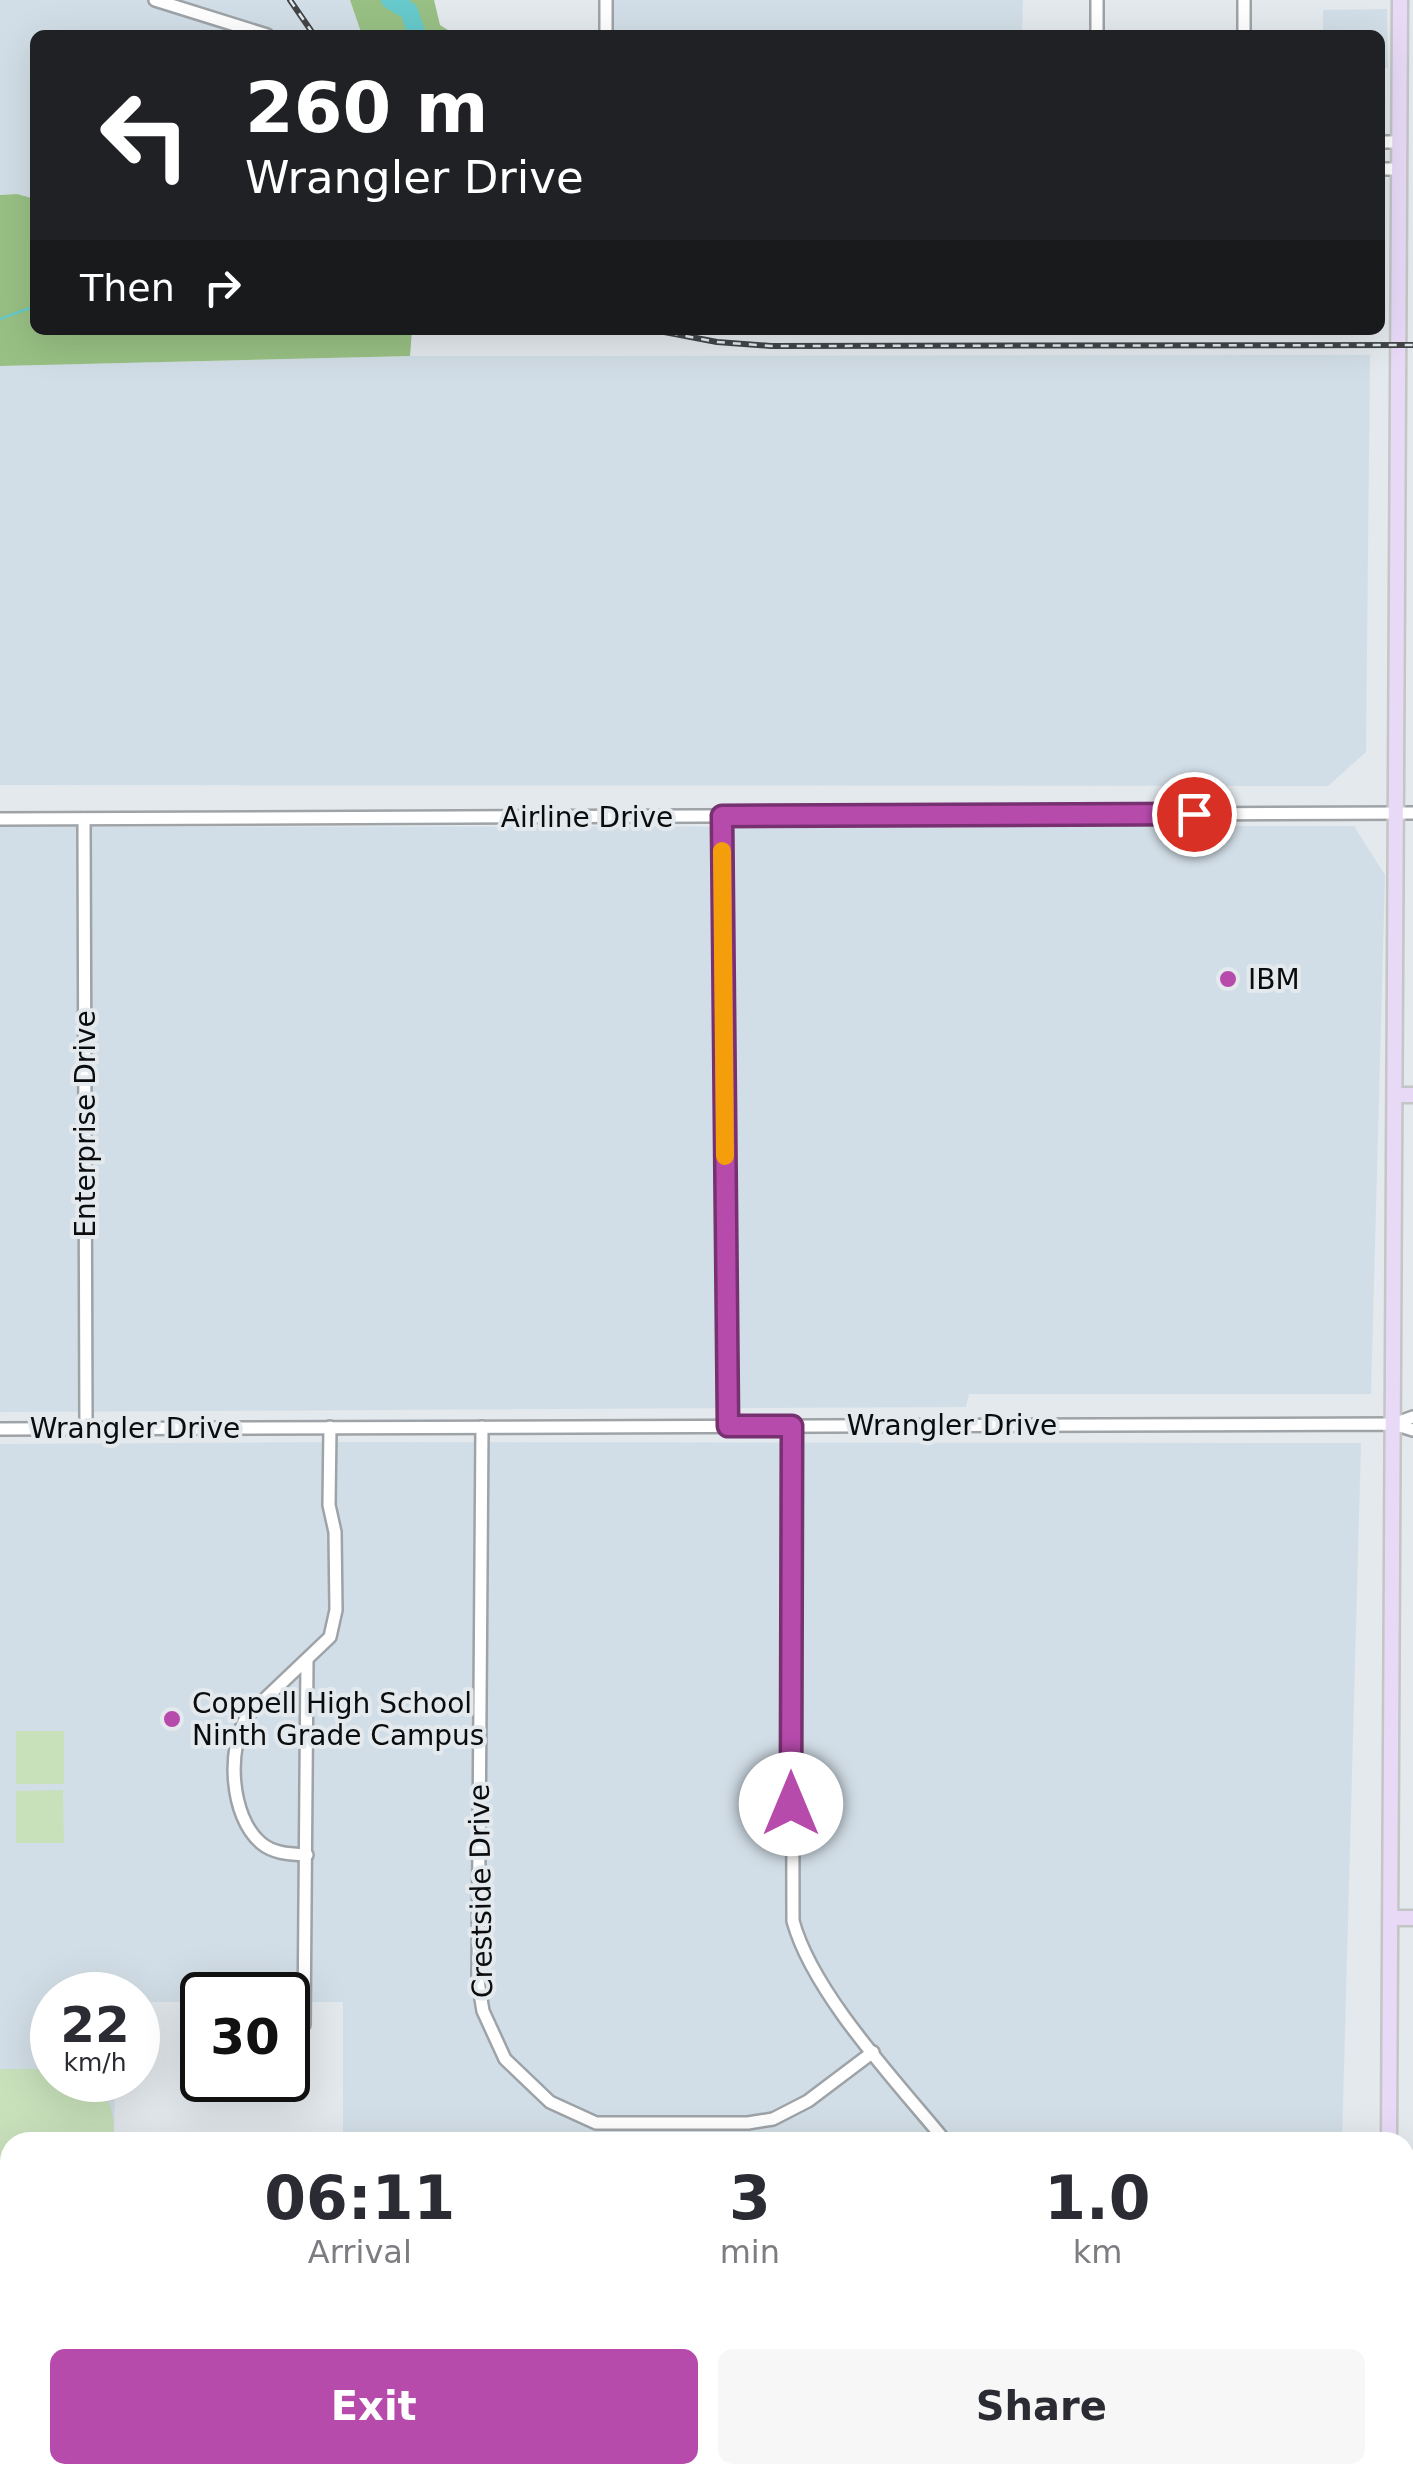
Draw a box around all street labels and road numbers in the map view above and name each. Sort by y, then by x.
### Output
street label: Airline Drive [501,801,673,834]
street label: Enterprise Drive [69,1010,102,1238]
street label: Wrangler Drive [847,1409,1057,1442]
street label: Wrangler Drive [30,1412,240,1445]
street label: Crestside Drive [463,1784,499,1998]

